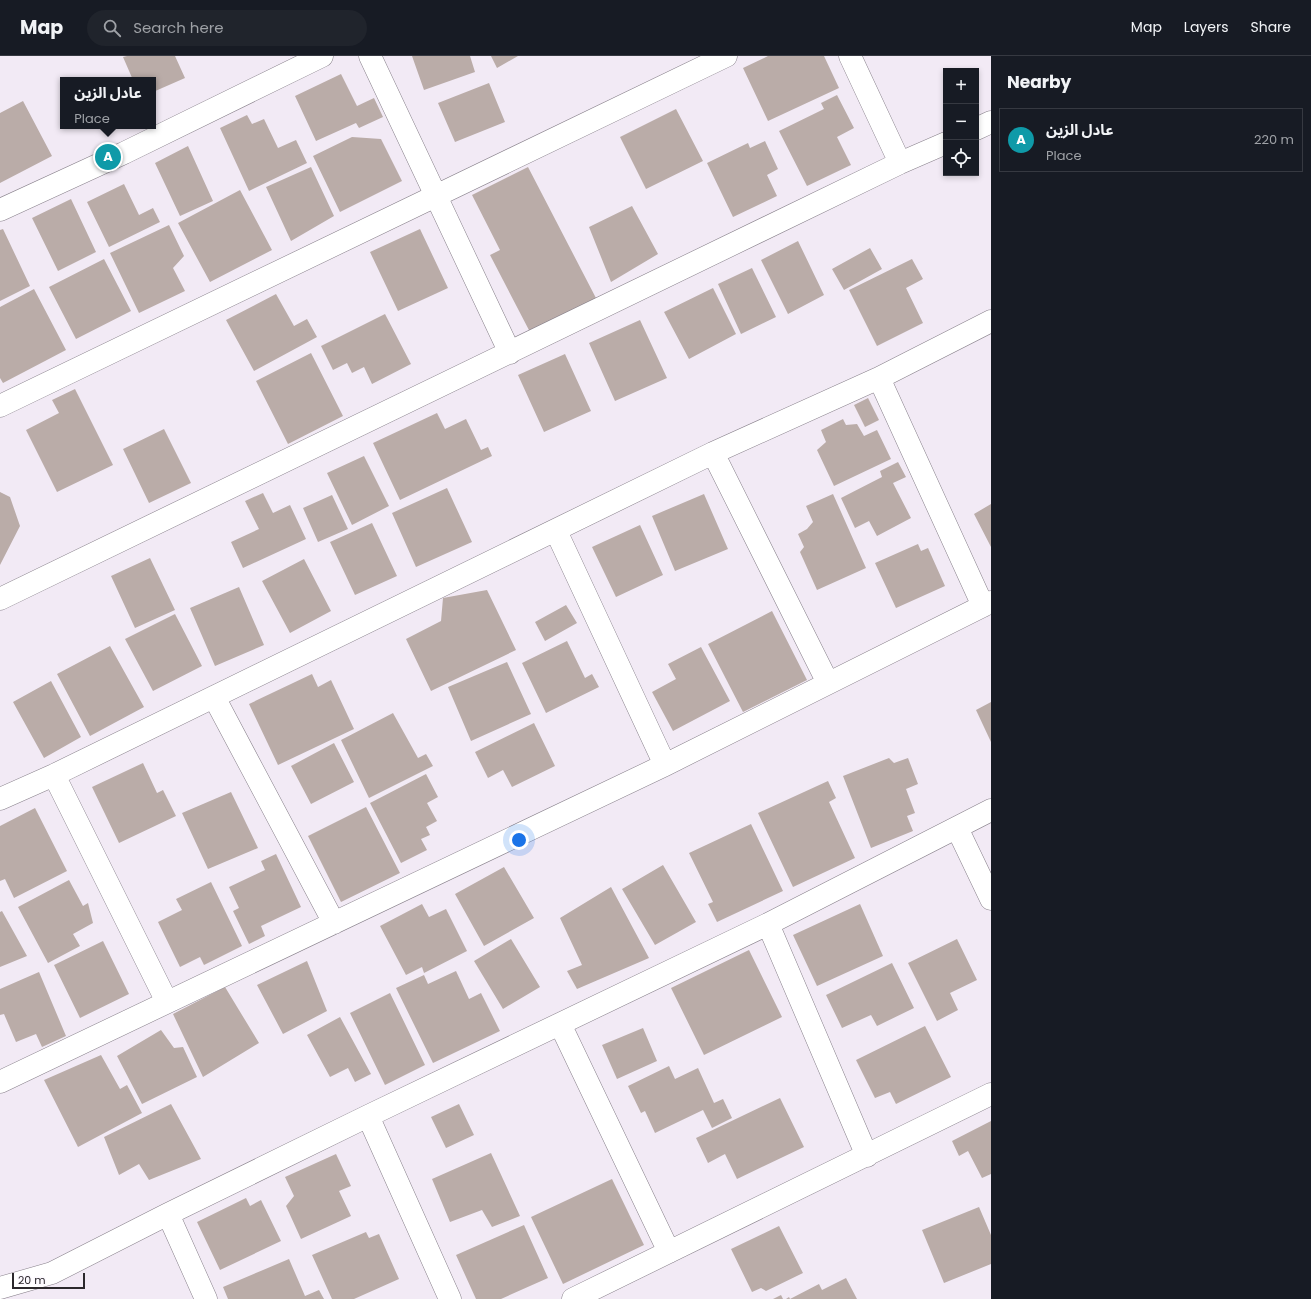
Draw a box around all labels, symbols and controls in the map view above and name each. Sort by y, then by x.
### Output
search box [87,10,367,46]
text: Map [20,14,63,41]
icon: search [101,17,123,39]
text: Search here [133,17,224,38]
text: Map [1131,17,1162,37]
text: Layers [1184,17,1228,37]
text: Share [1250,17,1291,37]
map controls [943,68,979,176]
button: + [943,68,979,104]
text: Nearby [1007,70,1071,94]
popup [60,77,156,129]
text: عادل الزين [74,82,142,103]
button: − [943,104,979,140]
text: Place [74,109,110,128]
text: عادل الزين [1046,119,1114,140]
text: A [1016,130,1026,149]
text: 220 m [1254,130,1294,149]
button: locate [943,140,979,176]
pin: A [95,142,121,172]
text: Place [1046,146,1081,165]
your location [509,830,529,850]
scale bar [12,1271,85,1290]
text: 20 m [18,1272,46,1288]

